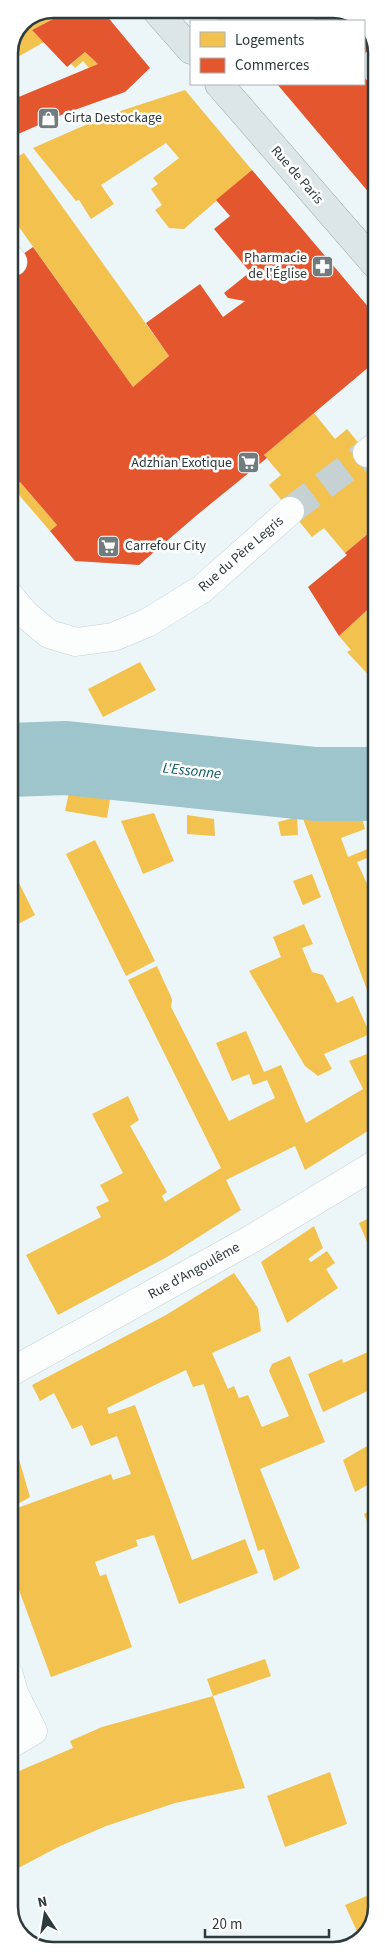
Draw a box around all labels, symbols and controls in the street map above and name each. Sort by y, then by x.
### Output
legend [190,20,365,85]
text: Logements [235,30,304,51]
text: Commerces [235,55,309,76]
shop icon: Cirta Destockage [36,106,60,130]
place label: Cirta Destockage [64,108,162,128]
street label: Rue de Paris [266,141,328,209]
place label: Pharmacie de l'Église [244,248,307,284]
pharmacy icon: Pharmacie de l'Église [311,254,335,278]
supermarket icon: Adzhian Exotique [236,451,260,475]
place label: Adzhian Exotique [131,453,232,473]
street label: Rue du Père Legris [194,511,288,597]
supermarket icon: Carrefour City [97,534,121,558]
place label: Carrefour City [125,536,207,556]
water label: L'Essonne [162,757,222,785]
street label: Rue d'Angoulême [144,1237,244,1305]
north arrow [20,1889,70,1939]
text: N [36,1892,49,1913]
scale bar [205,1906,329,1938]
text: 20 m [212,1914,242,1935]

